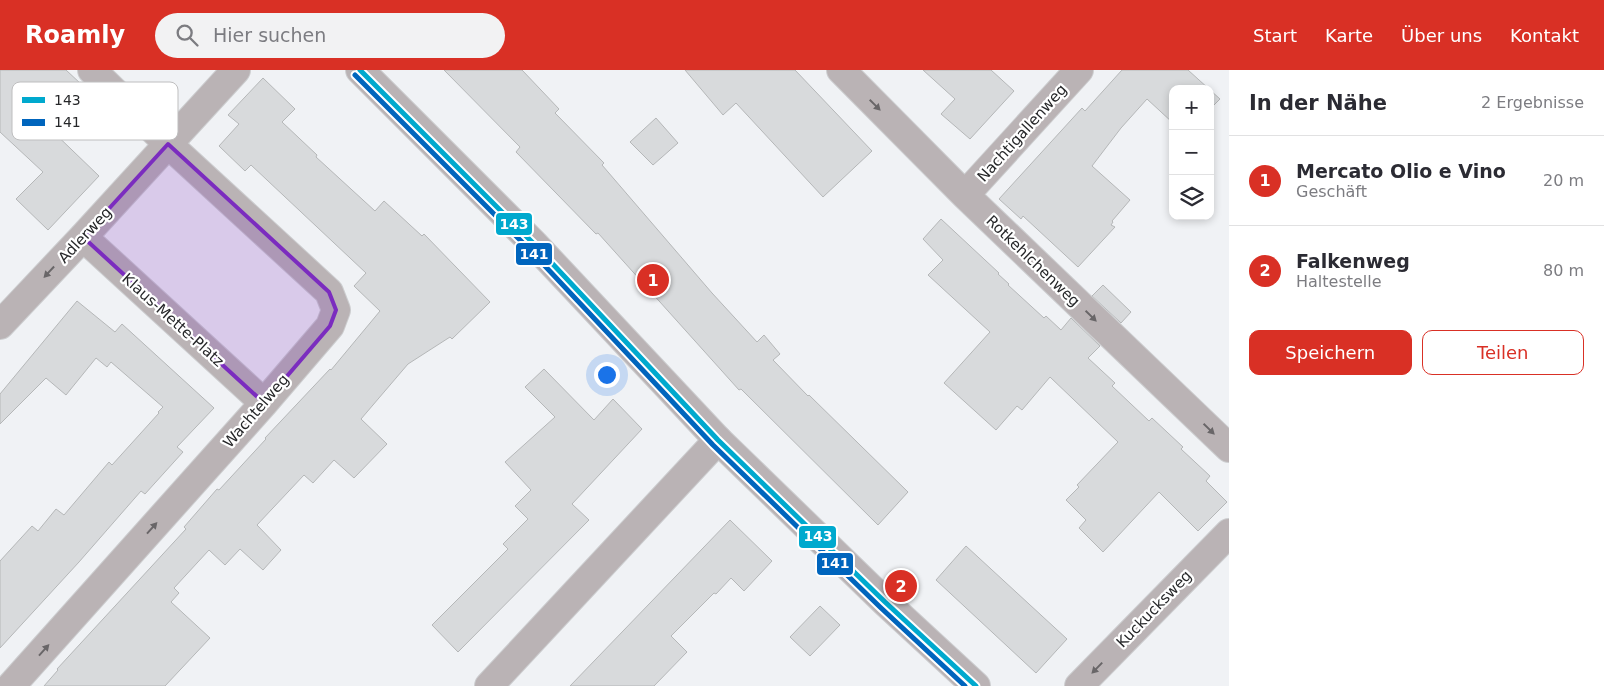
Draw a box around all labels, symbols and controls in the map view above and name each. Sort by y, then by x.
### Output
search box [155,13,505,58]
text: Roamly [25,21,125,49]
icon: search [173,21,201,49]
text: Hier suchen [213,24,326,46]
text: Start [1253,25,1297,46]
text: Karte [1325,25,1373,46]
text: Über uns [1401,25,1482,46]
text: Kontakt [1510,25,1579,46]
street label: Nachtigallenweg [973,81,1071,185]
legend [12,82,178,140]
map controls [1169,85,1214,220]
button: + [1169,85,1214,130]
text: In der Nähe [1249,91,1387,115]
text: 143 [54,92,81,108]
text: 2 Ergebnisse [1481,93,1584,112]
one-way arrow [869,98,881,110]
text: 141 [54,114,81,130]
button: − [1169,130,1214,175]
text: Mercato Olio e Vino [1296,160,1506,182]
text: 1 [1259,171,1271,190]
text: 20 m [1543,171,1584,190]
button: layers [1169,175,1214,220]
text: Geschäft [1296,182,1367,201]
street label: Adlerweg [55,203,115,267]
line badge: 143 [495,212,533,236]
street label: Rotkehlchenweg [982,212,1084,310]
text: 143 [499,216,529,232]
line badge: 141 [515,242,553,266]
text: 141 [519,246,549,262]
text: Falkenweg [1296,250,1410,272]
pin: 1 [637,261,669,299]
text: 2 [1259,261,1271,280]
text: 80 m [1543,261,1584,280]
one-way arrow [43,266,55,278]
street label: Klaus-Mette-Platz [118,270,228,370]
text: Haltestelle [1296,272,1382,291]
one-way arrow [1085,310,1097,322]
button: Speichern [1249,330,1412,375]
button: Teilen [1422,330,1584,375]
your location [594,362,620,388]
street label: Wachtelweg [219,371,293,451]
one-way arrow [1202,422,1214,434]
one-way arrow [146,523,158,535]
line badge: 143 [798,525,837,549]
text: 143 [803,528,833,544]
line badge: 141 [816,552,854,576]
text: 141 [820,555,850,571]
pin: 2 [885,567,917,605]
street label: Kuckucksweg [1113,567,1195,651]
one-way arrow [38,644,50,656]
one-way arrow [1091,661,1103,673]

